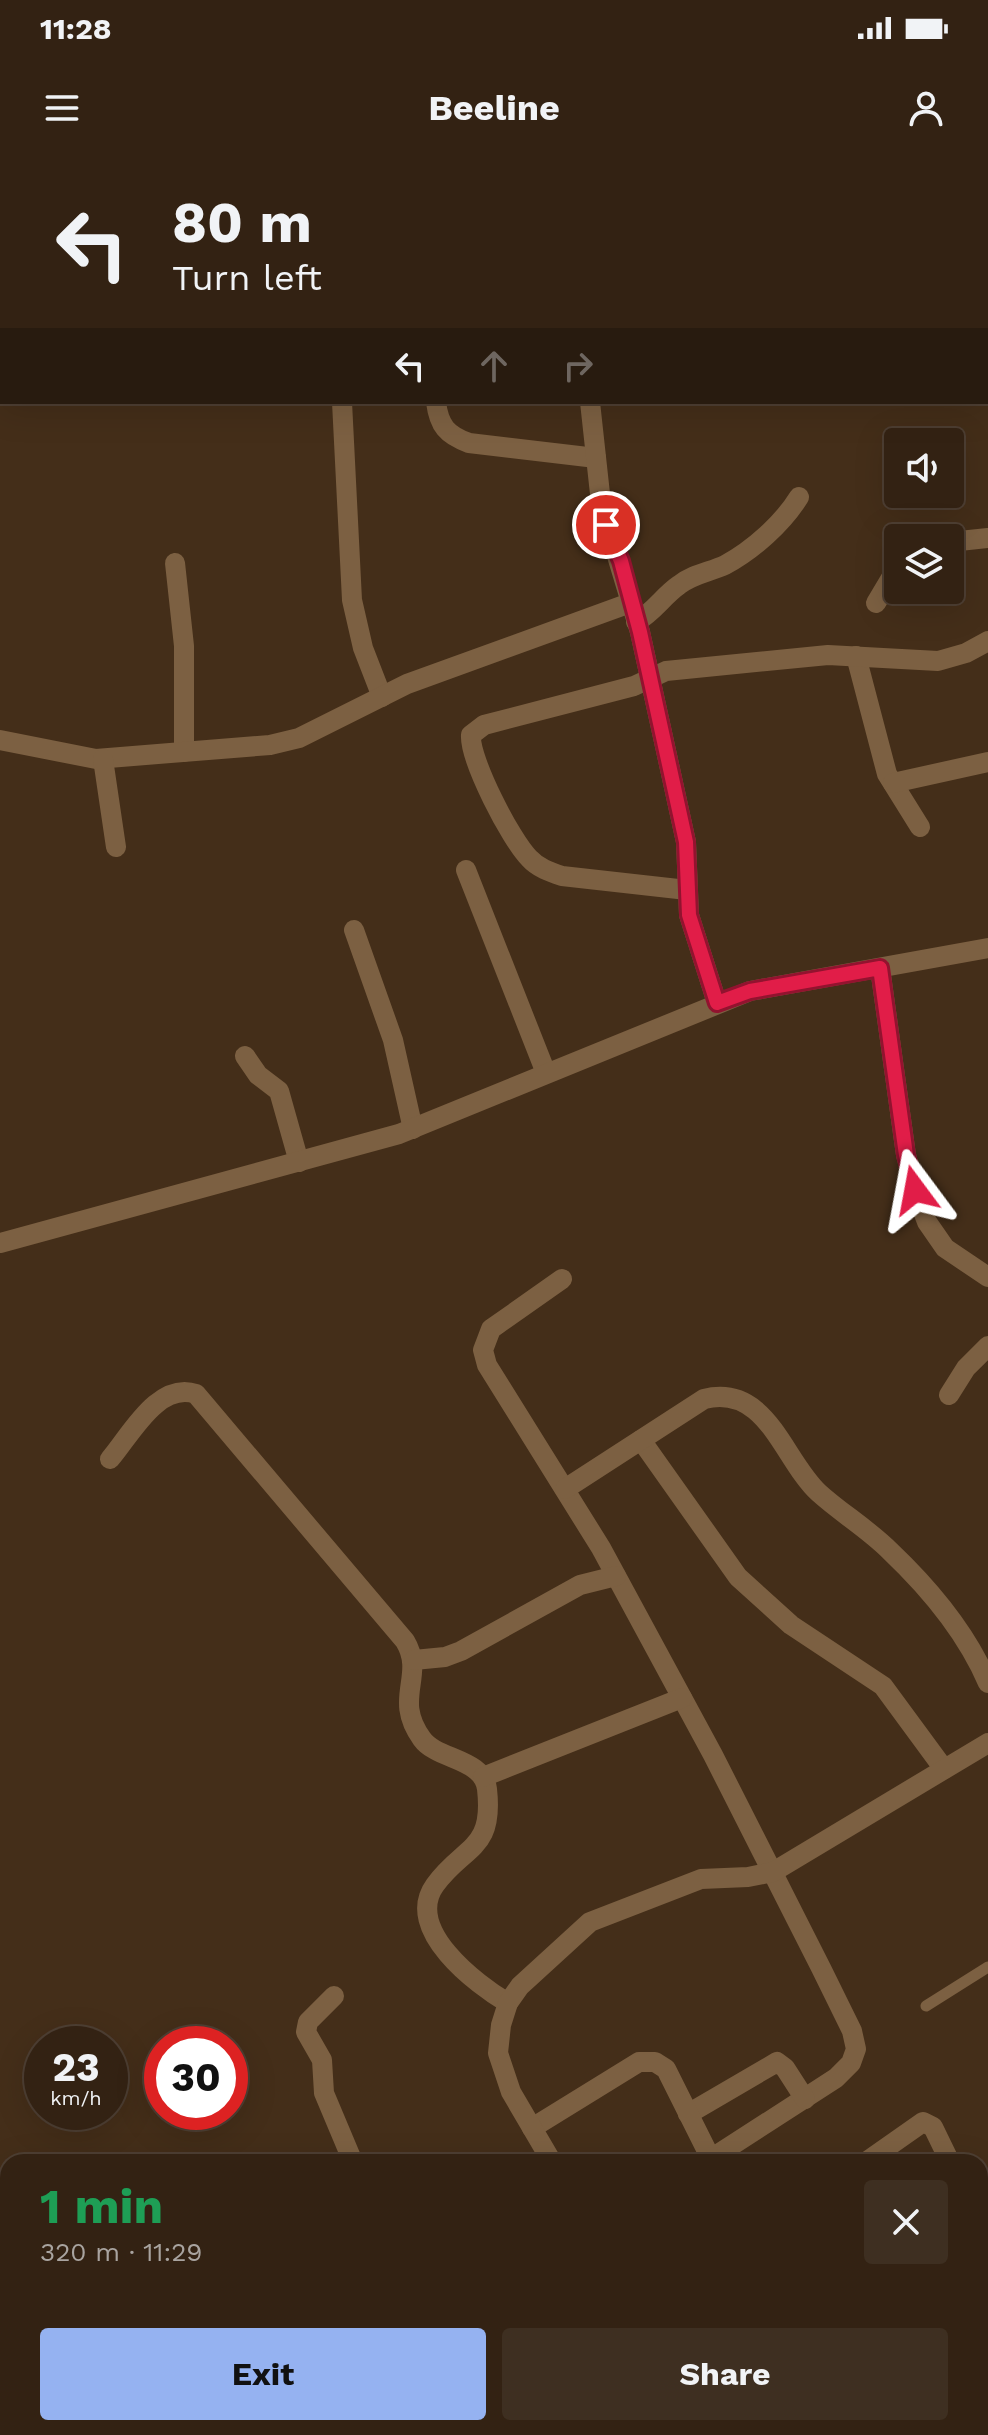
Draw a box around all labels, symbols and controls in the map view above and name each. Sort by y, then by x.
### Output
text: 11:28 [40,11,112,46]
icon: menu [40,86,84,130]
icon: person [904,86,948,130]
text: Beeline [428,87,560,129]
text: 80 m [172,190,312,256]
icon: left [40,192,144,296]
text: Turn left [172,257,322,299]
icon: left [388,344,432,388]
icon: ahead [472,344,516,388]
icon: right [556,344,600,388]
map controls [884,428,964,604]
button: sound [884,428,964,508]
pin [572,491,640,559]
icon: arrive [584,503,628,547]
button: layers [884,524,964,604]
position arrow [873,1148,957,1232]
speed limit sign: 30 [144,2026,248,2130]
text: 23 [52,2044,100,2091]
text: km/h [50,2086,102,2110]
text: 1 min [40,2178,163,2235]
button: close [864,2180,948,2264]
text: 320 m · 11:29 [40,2237,202,2267]
button: Exit [40,2328,486,2420]
button: Share [502,2328,948,2420]

